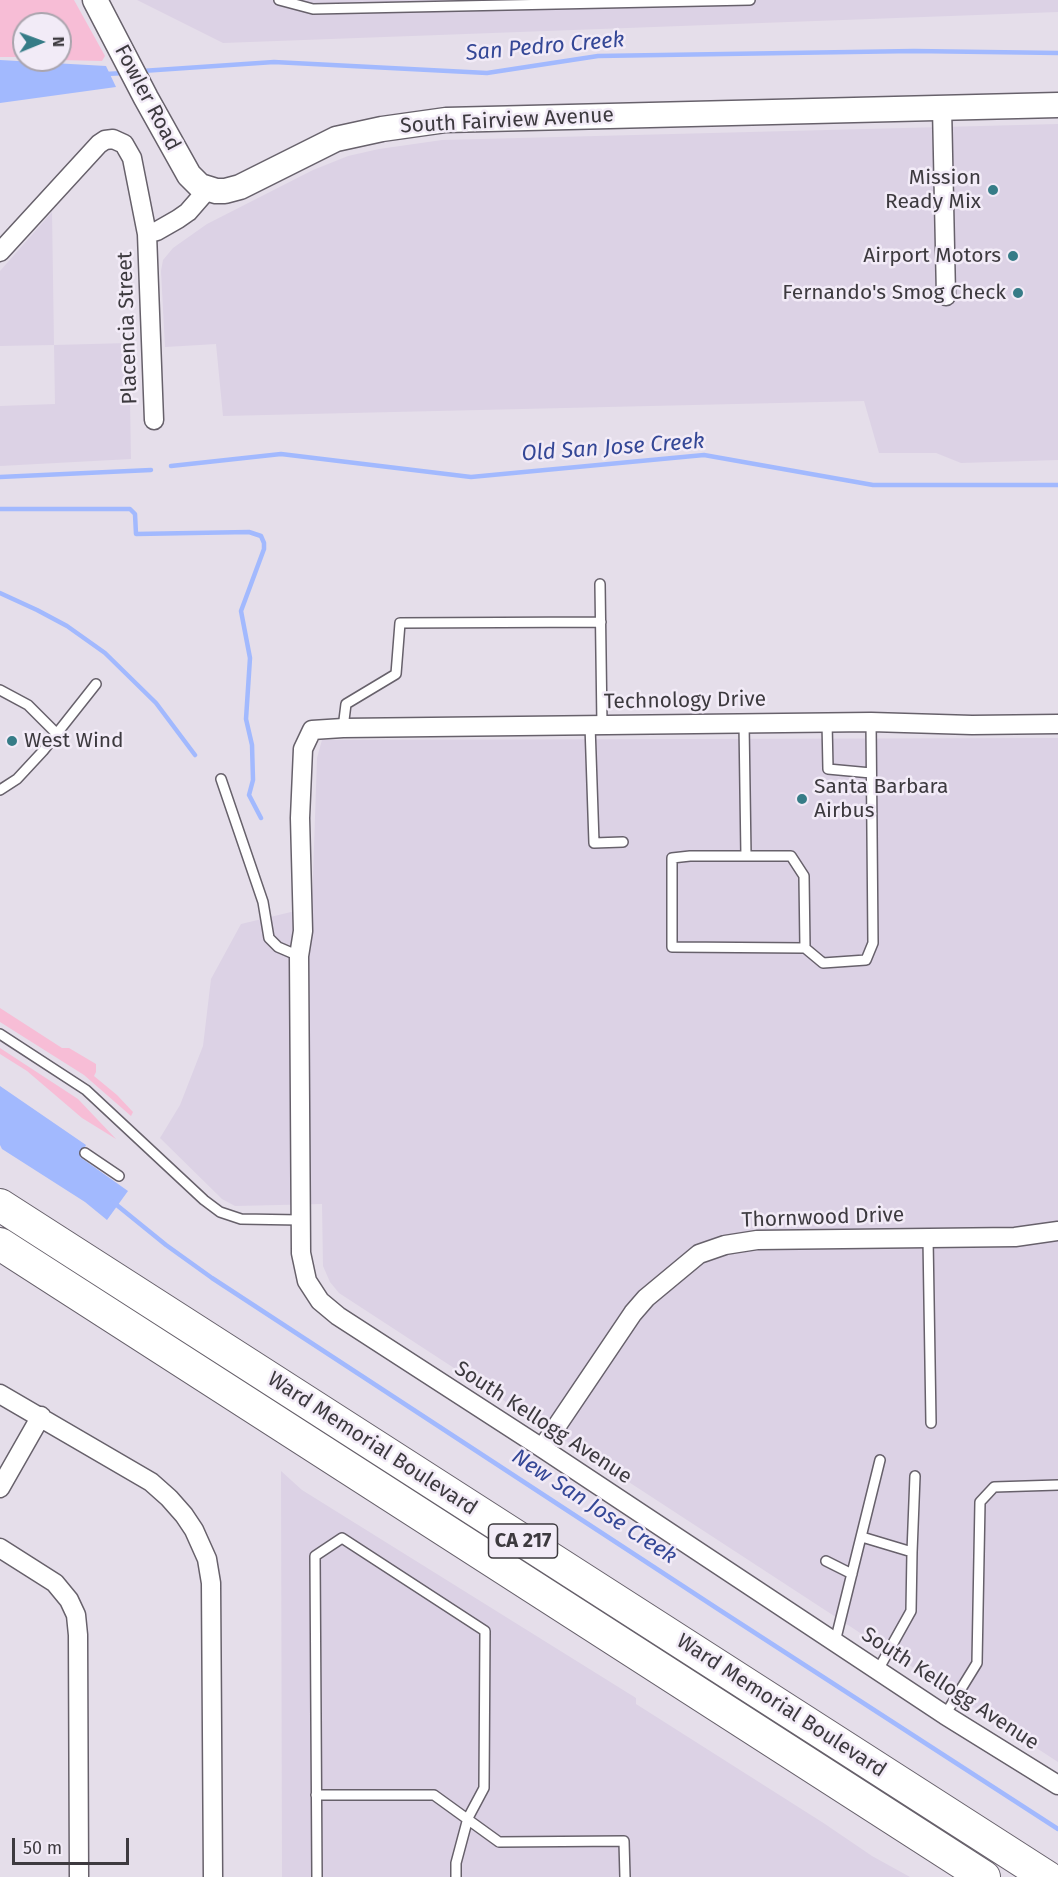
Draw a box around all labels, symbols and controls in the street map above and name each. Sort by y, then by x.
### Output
north arrow [12,12,72,72]
water label: San Pedro Creek [464,27,626,67]
text: N [49,36,68,47]
street label: Fowler Road [109,41,185,155]
street label: South Fairview Avenue [400,103,614,139]
place label: Mission Ready Mix [885,165,981,215]
marker: Mission Ready Mix [986,183,1000,197]
place label: Airport Motors [863,243,1001,269]
marker: Airport Motors [1006,249,1020,263]
street label: Placencia Street [113,251,143,405]
place label: Fernando's Smog Check [782,280,1006,306]
marker: Fernando's Smog Check [1011,286,1025,300]
water label: Old San Jose Creek [521,428,705,468]
street label: Technology Drive [604,687,766,715]
place label: West Wind [24,728,124,754]
marker: West Wind [5,734,19,748]
place label: Santa Barbara Airbus [814,774,948,824]
marker: Santa Barbara Airbus [795,792,809,806]
street label: Thornwood Drive [741,1203,905,1233]
street label: South Kellogg Avenue [450,1356,636,1490]
street label: Ward Memorial Boulevard [262,1367,482,1521]
water label: New San Jose Creek [507,1444,681,1570]
road number: CA 217 [488,1524,558,1558]
street label: South Kellogg Avenue [857,1622,1043,1756]
street label: Ward Memorial Boulevard [671,1629,891,1783]
scale bar [15,1826,132,1864]
text: 50 m [23,1837,62,1859]

